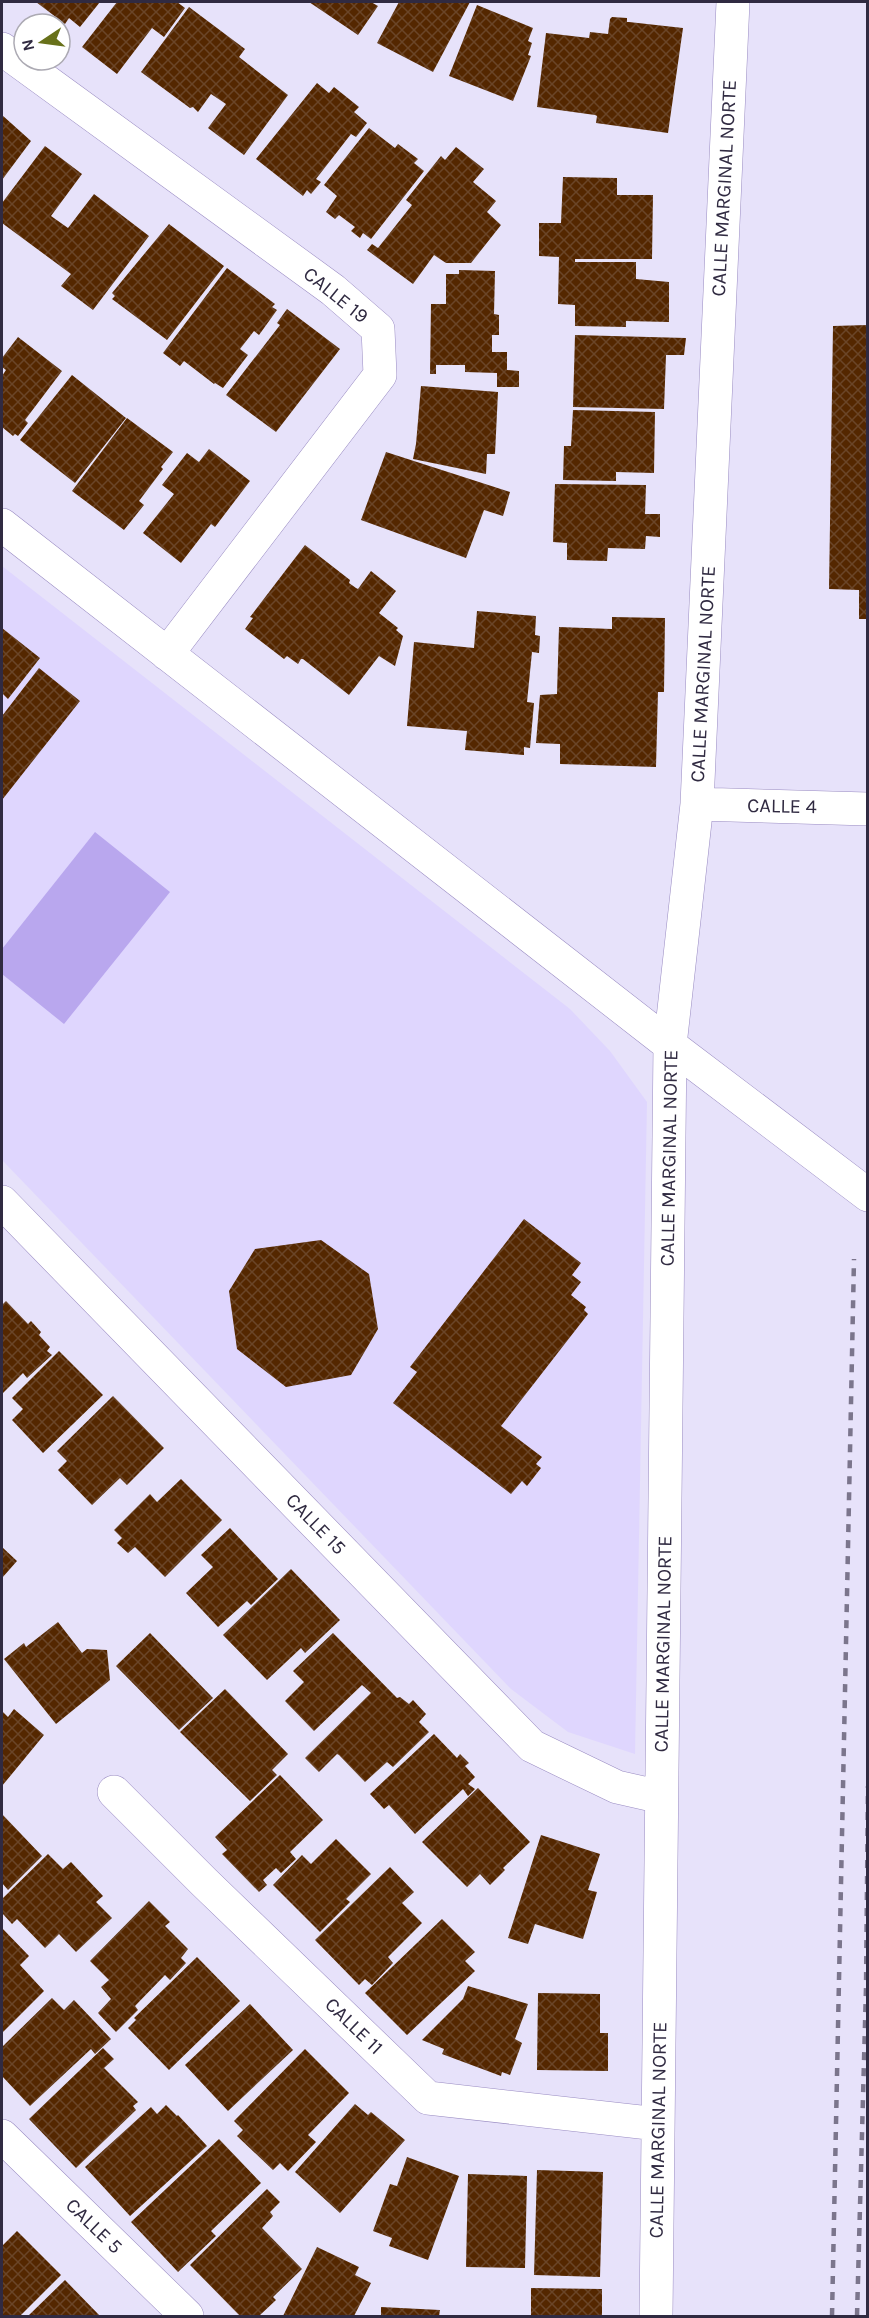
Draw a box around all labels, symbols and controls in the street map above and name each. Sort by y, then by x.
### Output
north arrow [12,12,72,72]
text: N [17,38,38,53]
street label: CALLE MARGINAL NORTE [707,79,741,297]
street label: CALLE 19 [299,262,373,328]
street label: CALLE MARGINAL NORTE [686,565,720,783]
street label: CALLE 4 [747,794,817,818]
street label: CALLE MARGINAL NORTE [656,1049,682,1267]
street label: CALLE 15 [281,1489,351,1559]
street label: CALLE MARGINAL NORTE [650,1535,676,1753]
street label: CALLE 11 [320,1993,388,2059]
street label: CALLE MARGINAL NORTE [645,2021,671,2239]
street label: CALLE 5 [61,2194,127,2258]

